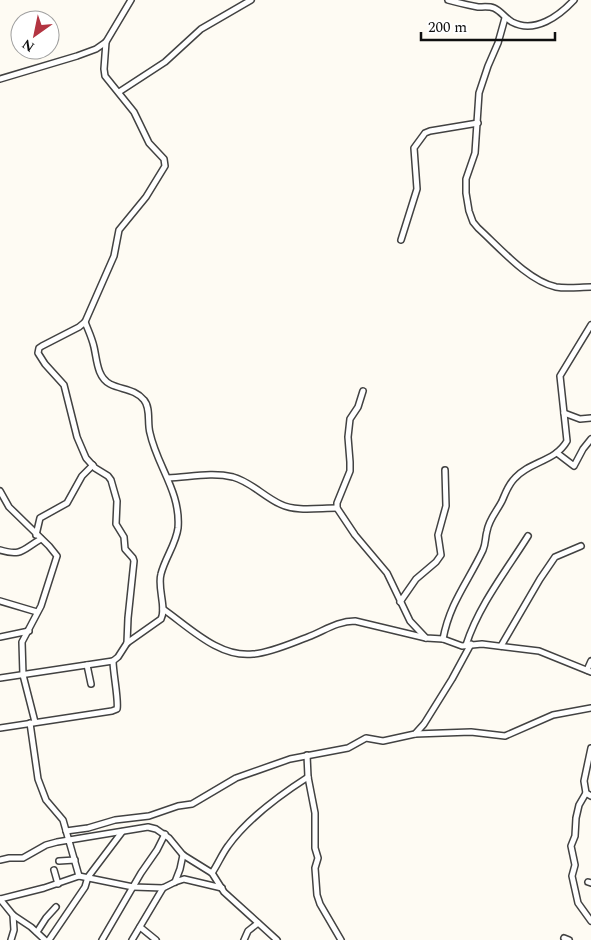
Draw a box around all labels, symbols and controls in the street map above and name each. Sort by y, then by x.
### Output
north arrow [10,10,60,60]
scale bar [421,10,555,42]
text: 200 m [428,16,467,39]
text: N [18,34,39,57]

